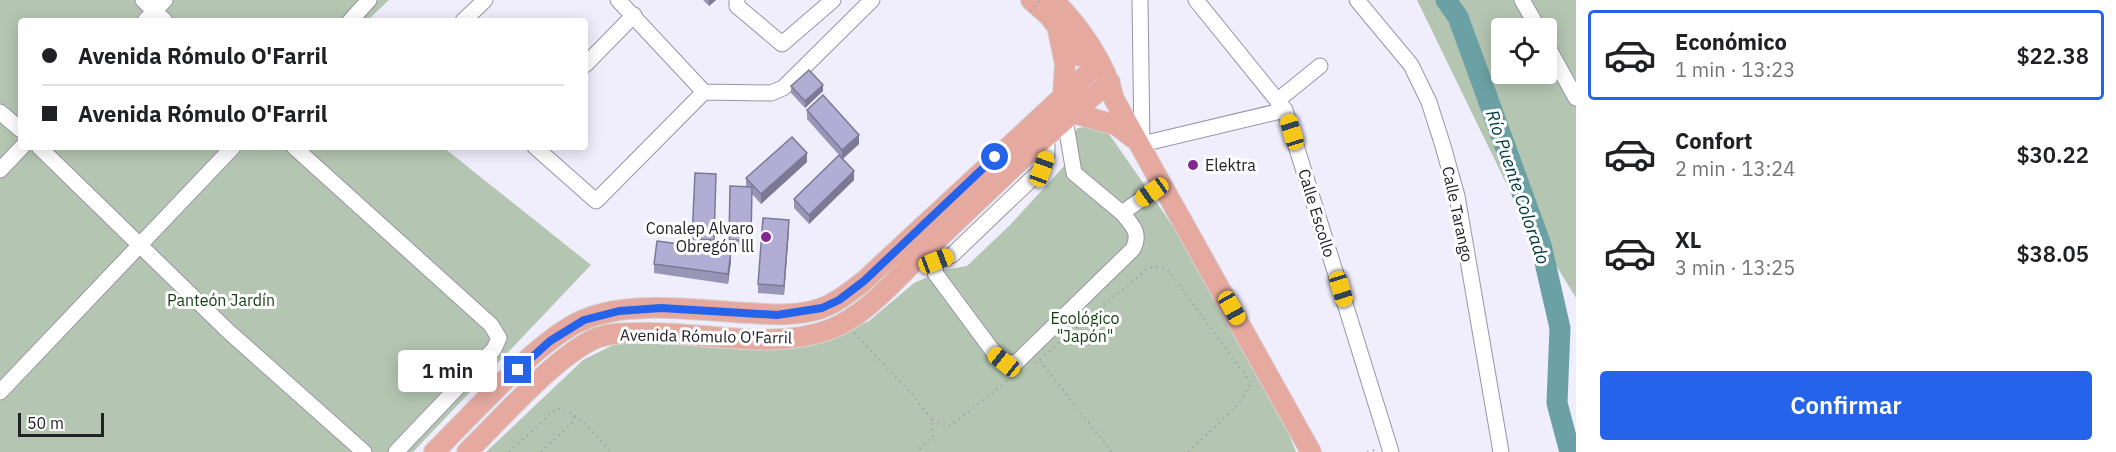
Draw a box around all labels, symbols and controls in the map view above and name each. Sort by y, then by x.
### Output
map controls [1491,18,1557,84]
button: locate [1491,18,1557,84]
text: Económico [1675,27,1787,56]
icon: car [1603,28,1657,82]
text: Avenida Rómulo O'Farril [78,41,328,70]
text: $22.38 [2016,41,2089,70]
text: 1 min · 13:23 [1675,56,1795,83]
text: Avenida Rómulo O'Farril [78,99,328,128]
water label: Río Puente Colorado [1481,107,1555,267]
car [1278,112,1306,152]
text: Confort [1675,126,1753,155]
icon: car [1603,127,1657,181]
text: $30.22 [2016,140,2089,169]
route start [981,143,1008,170]
car [1027,149,1057,189]
place label: Elektra [1205,155,1256,175]
text: 2 min · 13:24 [1675,155,1795,182]
marker: Elektra [1186,158,1200,172]
street label: Calle Tarango [1438,164,1478,264]
street label: Calle Escollo [1294,166,1340,260]
car [1132,174,1172,210]
place label: Conalep Alvaro Obregón lll [646,218,754,256]
text: XL [1675,225,1701,254]
icon: car [1603,226,1657,280]
marker: Conalep Alvaro Obregón lll [759,230,773,244]
text: $38.05 [2016,239,2089,268]
car [916,246,956,276]
text: 3 min · 13:25 [1675,254,1795,281]
car [1327,269,1355,309]
car [1215,288,1249,328]
park label: Panteón Jardín [167,290,275,310]
park label: Ecológico "Japón" [1051,308,1119,346]
street label: Avenida Rómulo O'Farril [620,324,792,348]
car [984,344,1024,380]
callout: 1 min [398,349,497,391]
route end [504,356,531,383]
text: 1 min [422,357,473,384]
button: Confirmar [1600,371,2092,440]
scale bar [18,410,104,438]
text: 50 m [27,413,64,433]

